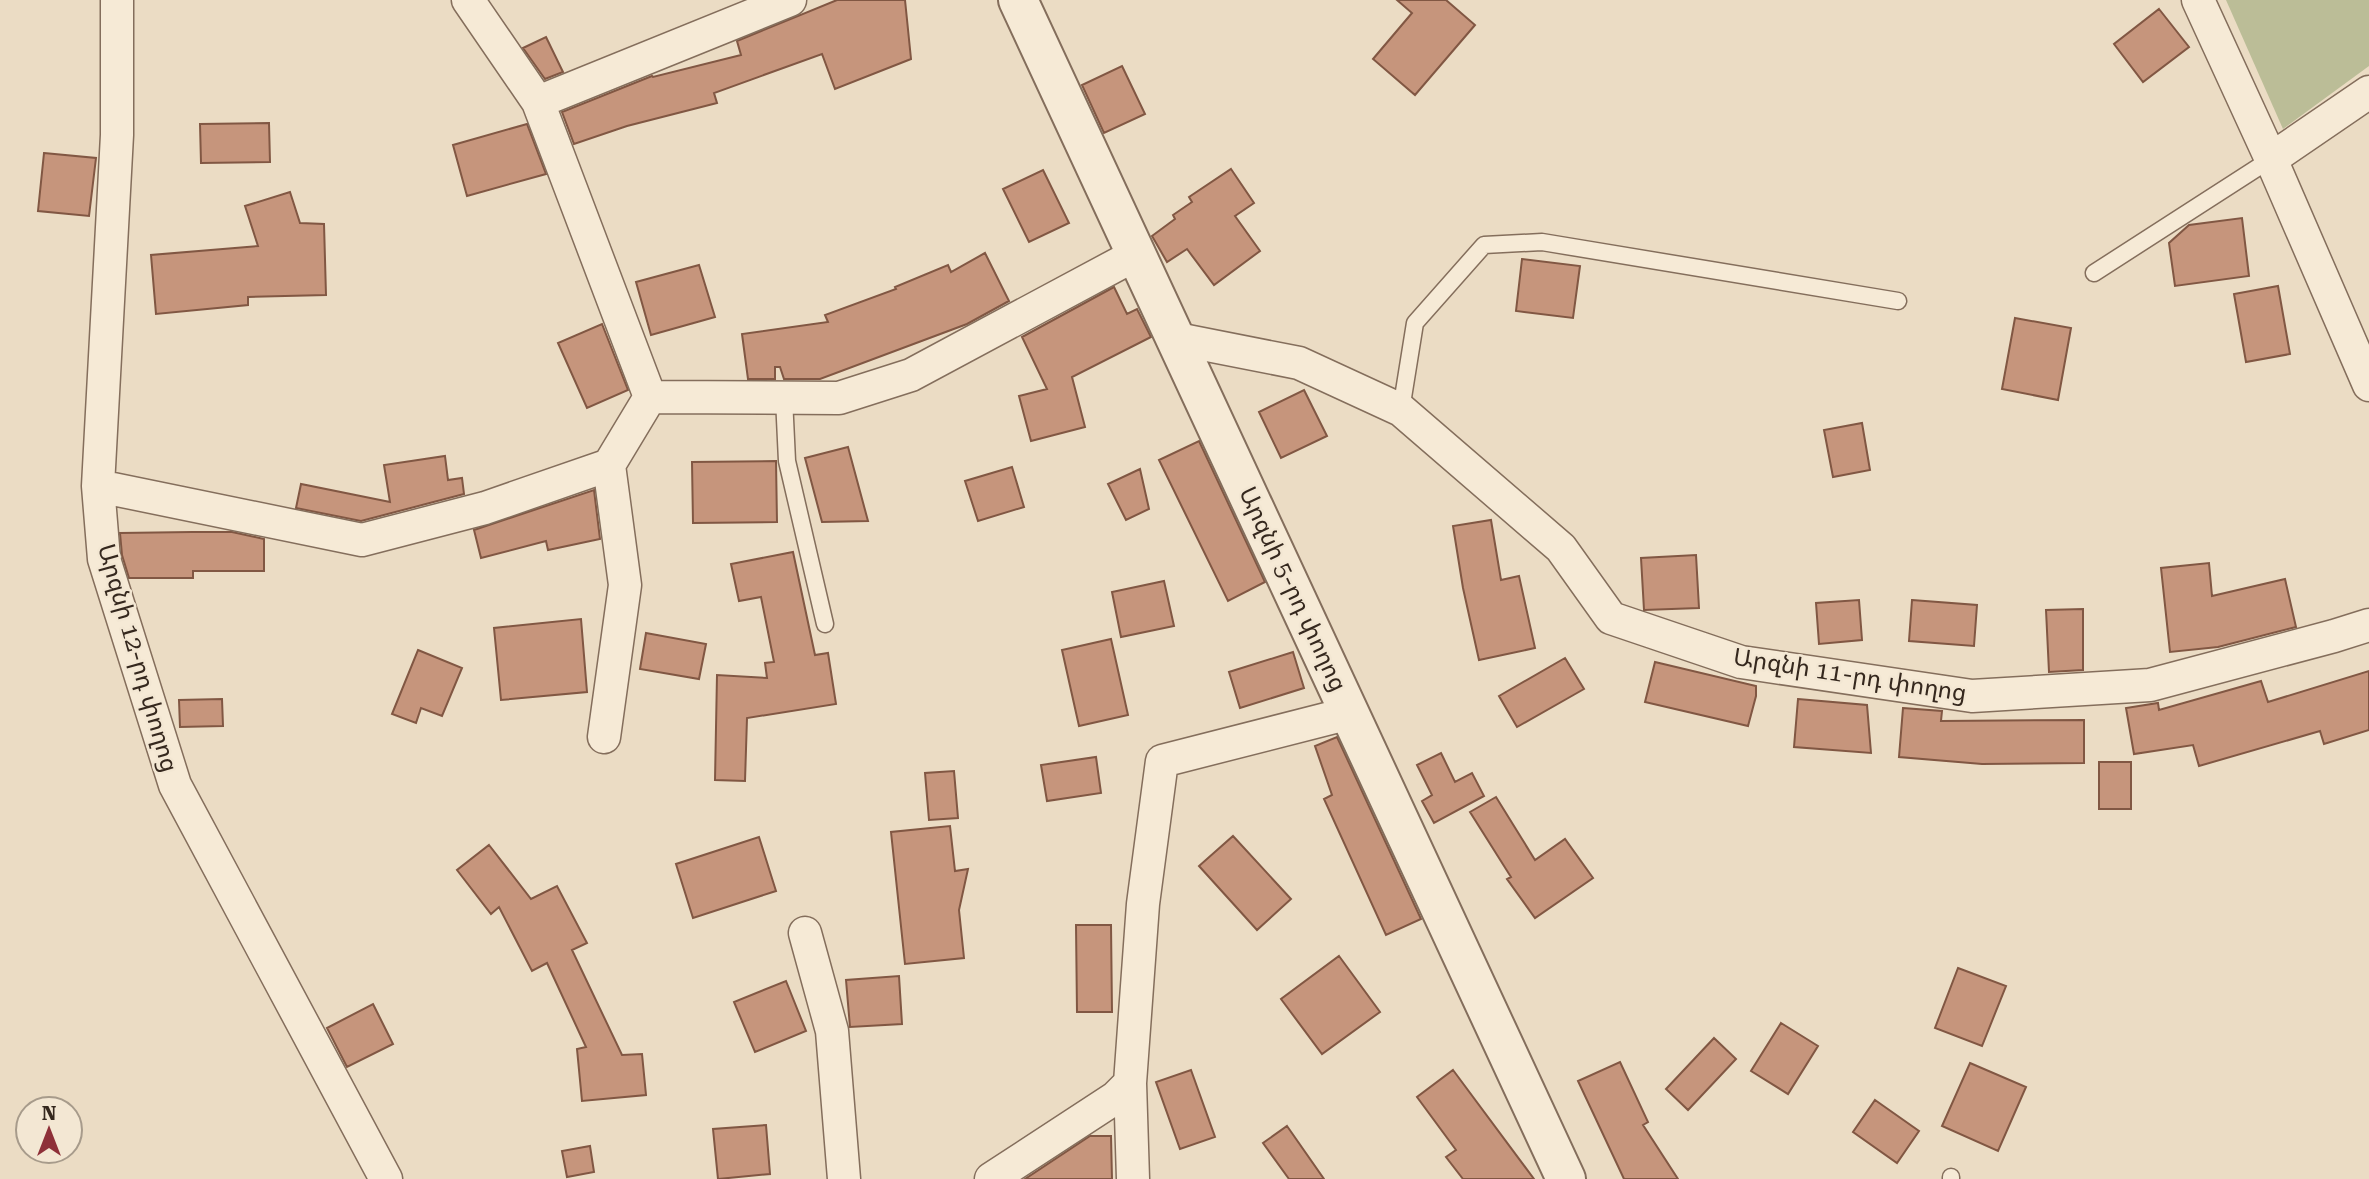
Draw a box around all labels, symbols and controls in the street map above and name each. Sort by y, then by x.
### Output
street label: Արզնի 5-րդ փողոց [1233,482,1353,696]
street label: Արզնի 12-րդ փողոց [92,541,184,775]
street label: Արզնի 11-րդ փողոց [1731,643,1969,707]
north arrow [14,1095,84,1165]
text: N [42,1102,57,1125]

